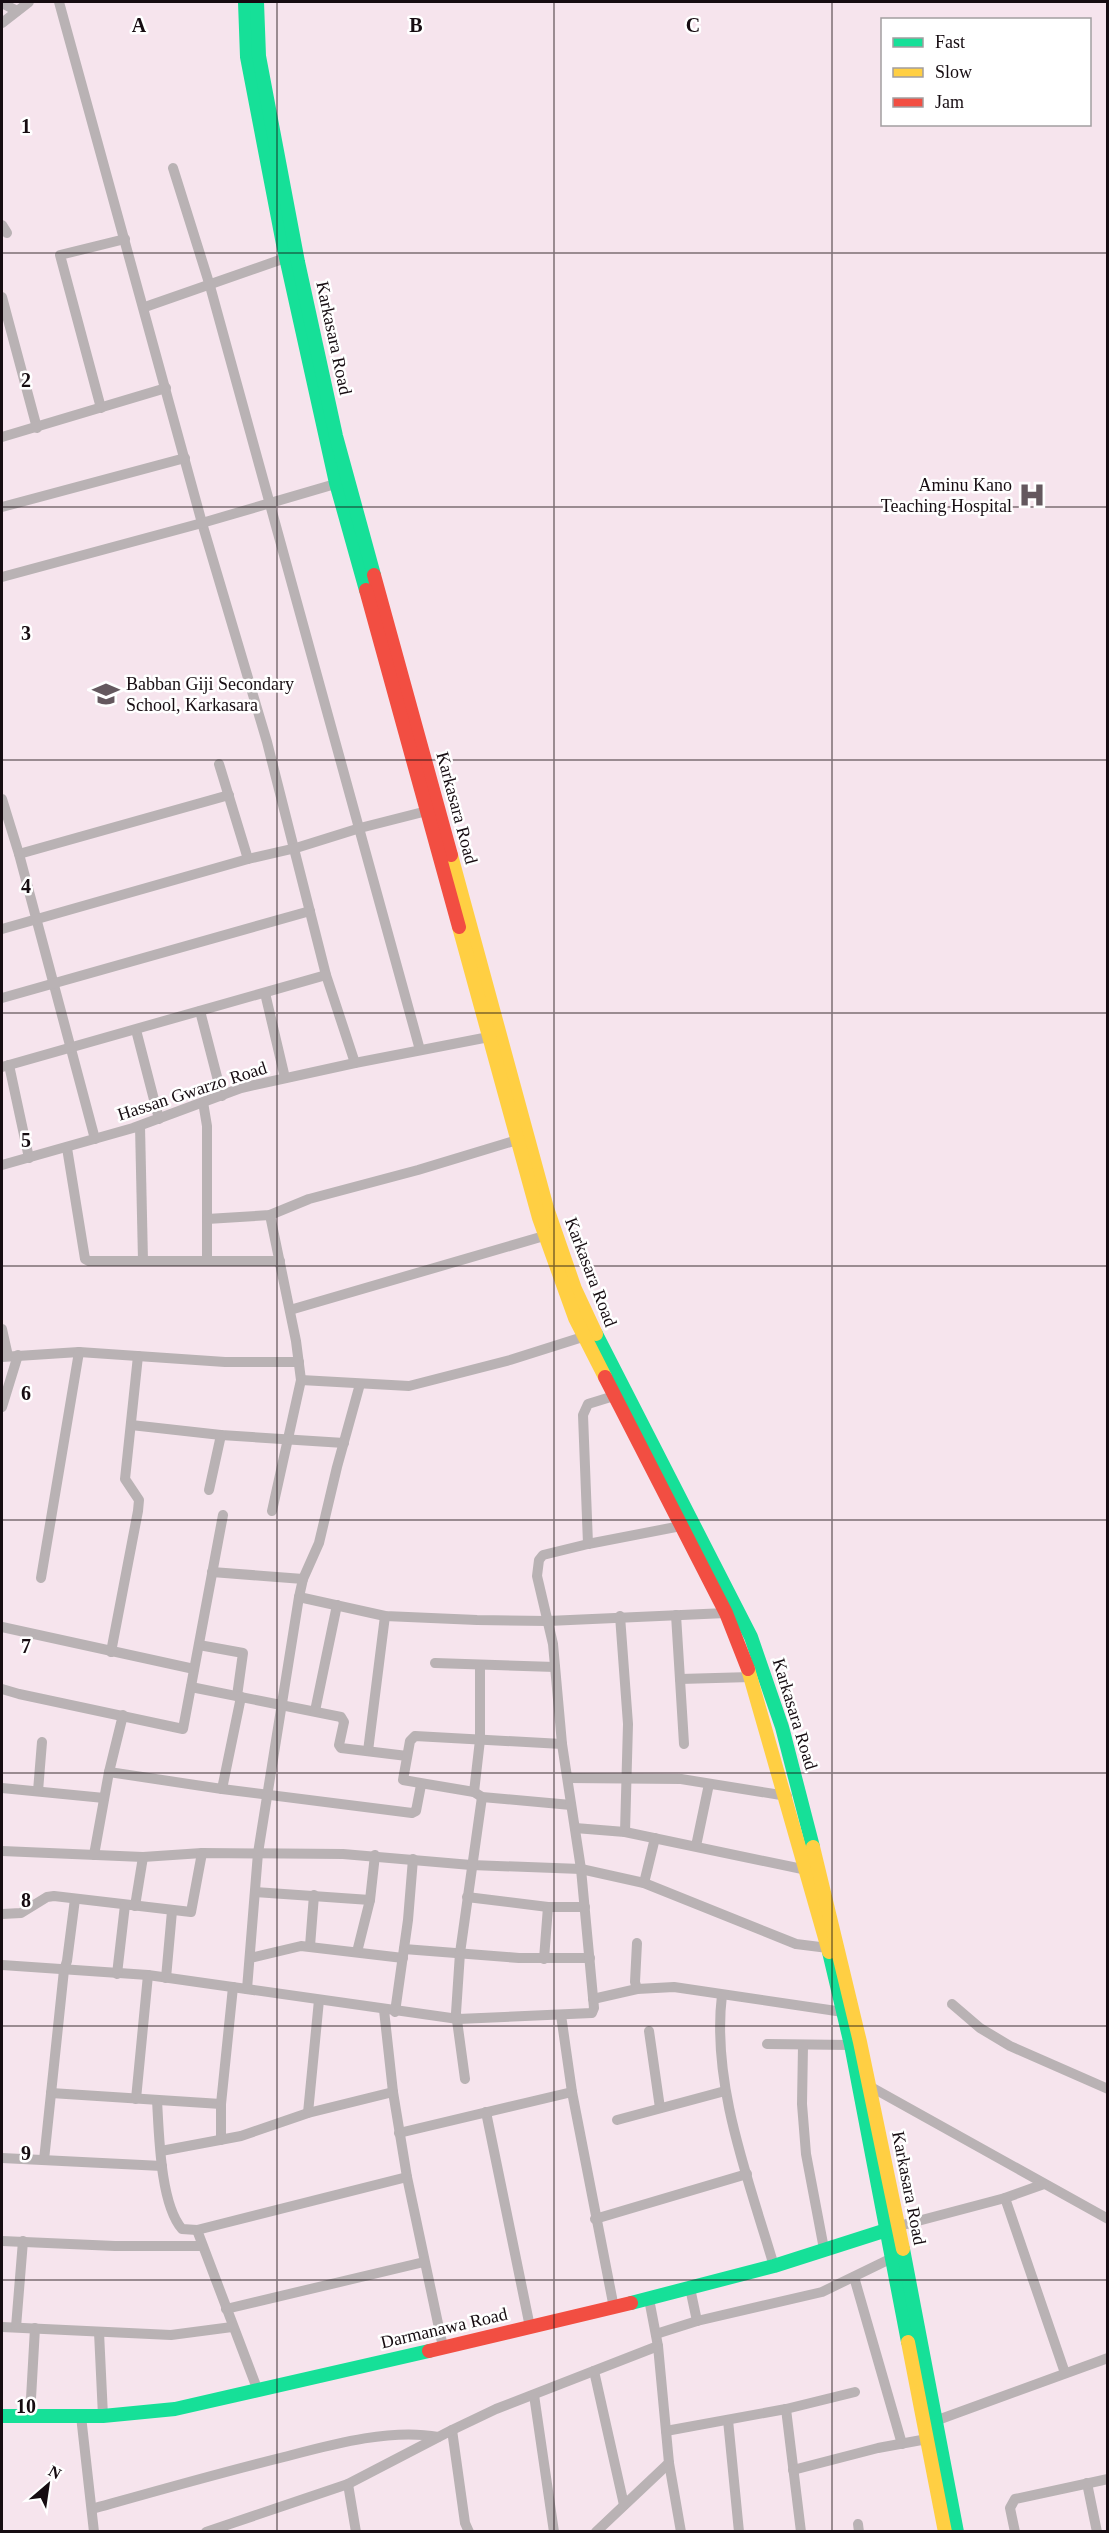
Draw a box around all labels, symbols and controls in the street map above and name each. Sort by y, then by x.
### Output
text: A [132,14,147,36]
text: B [409,14,423,36]
text: C [686,14,700,36]
legend [881,18,1091,126]
text: Fast [935,32,965,52]
text: Slow [935,62,972,82]
text: Jam [935,92,964,112]
text: 1 [21,115,31,137]
street label: Karkasara Road [312,279,356,397]
text: 2 [21,369,31,391]
place label: Aminu Kano Teaching Hospital [881,475,1012,516]
hospital icon: Aminu Kano Teaching Hospital [1017,480,1047,510]
text: 3 [21,622,31,644]
place label: Babban Giji Secondary School, Karkasara [126,674,294,715]
school or university icon: Babban Giji Secondary School, Karkasara [91,679,121,709]
street label: Karkasara Road [432,750,482,866]
text: 4 [21,875,31,897]
street label: Hassan Gwarzo Road [115,1057,269,1125]
text: 5 [21,1129,31,1151]
street label: Karkasara Road [561,1215,621,1329]
text: 6 [21,1382,31,1404]
text: 7 [21,1635,31,1657]
street label: Karkasara Road [769,1656,821,1772]
text: 8 [21,1889,31,1911]
street label: Karkasara Road [888,2129,930,2247]
text: 9 [21,2142,31,2164]
street label: Darmanawa Road [379,2304,509,2352]
text: 10 [16,2395,36,2417]
north arrow [18,2455,78,2515]
text: N [46,2462,65,2483]

